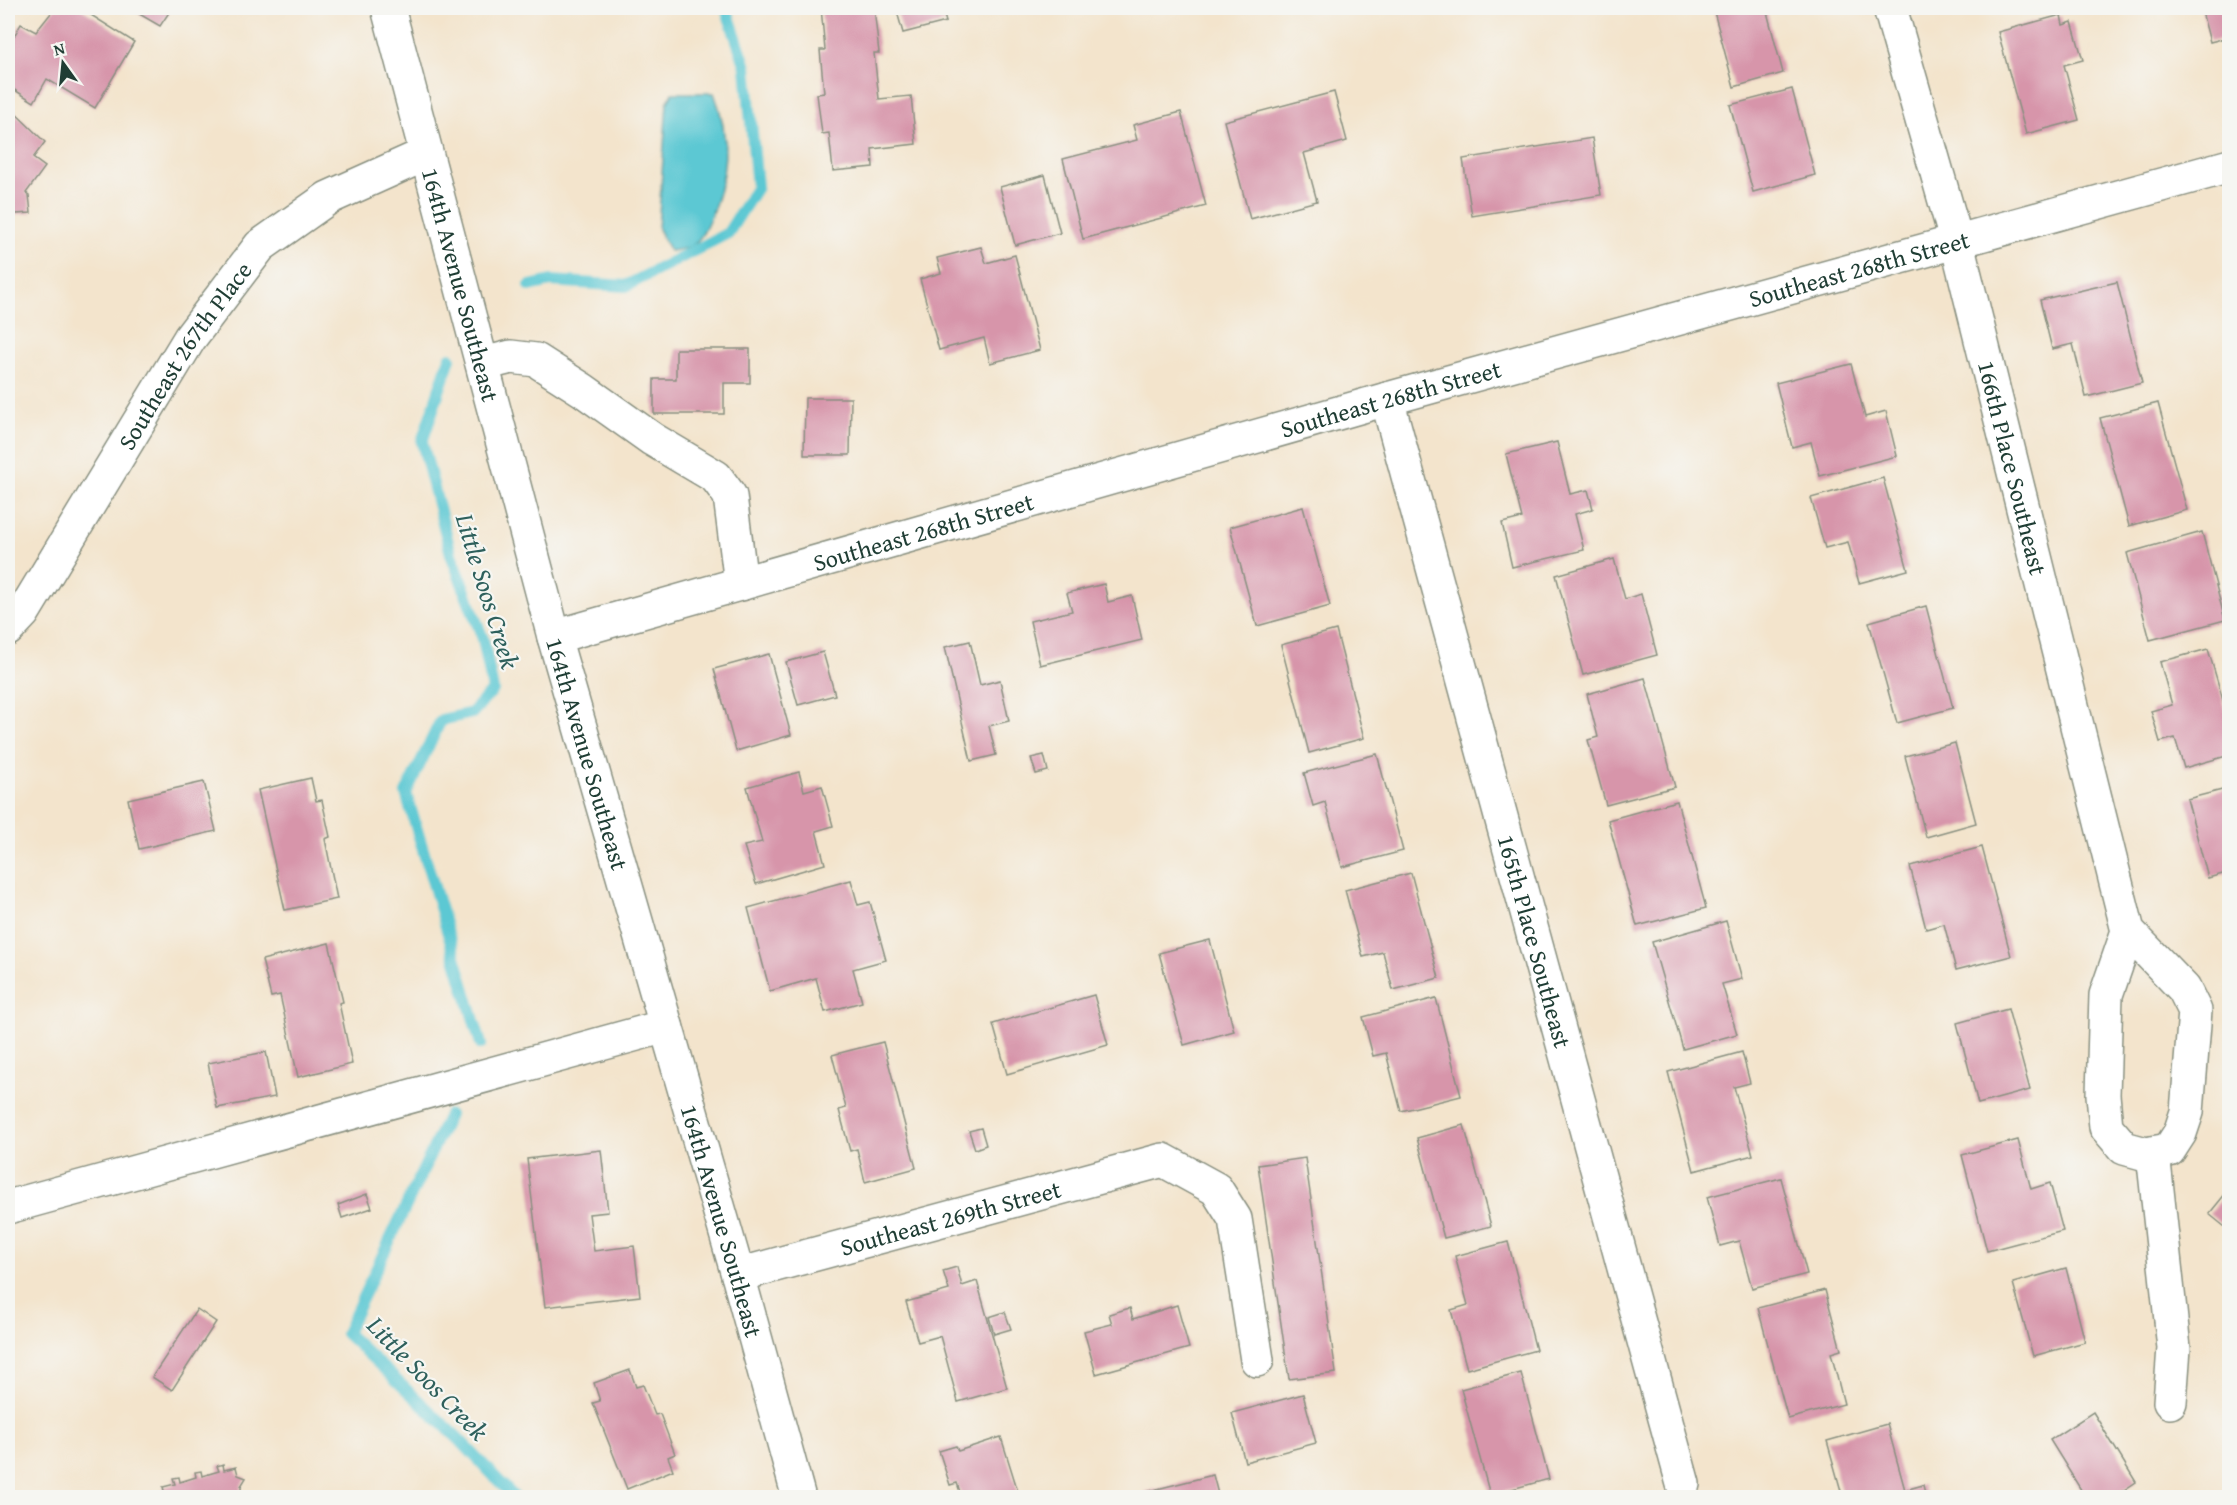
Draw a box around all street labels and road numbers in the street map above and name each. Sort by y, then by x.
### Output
street label: 164th Avenue Southeast [413,164,509,406]
street label: Southeast 268th Street [1745,221,1974,316]
street label: Southeast 267th Place [109,254,260,456]
street label: Southeast 268th Street [1276,351,1505,446]
street label: 166th Place Southeast [1969,357,2056,579]
street label: Southeast 268th Street [809,483,1038,580]
street label: 164th Avenue Southeast [538,633,638,875]
street label: 165th Place Southeast [1489,831,1581,1052]
street label: 164th Avenue Southeast [672,1100,772,1342]
street label: Southeast 269th Street [836,1171,1065,1264]

